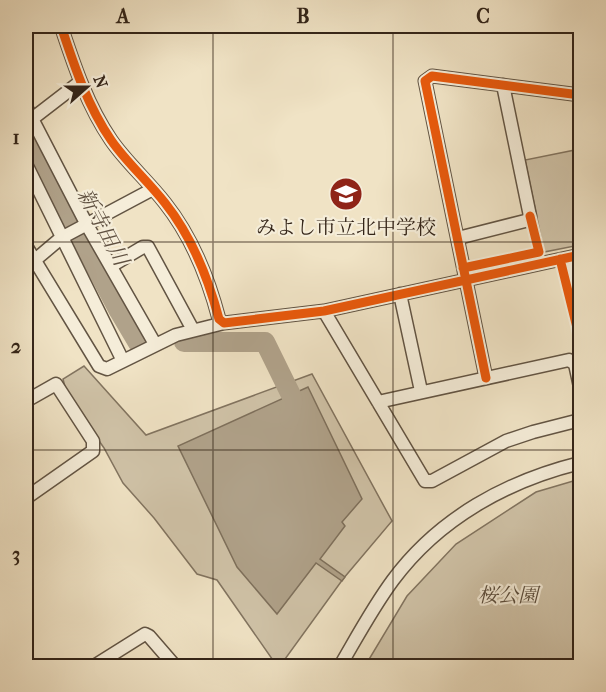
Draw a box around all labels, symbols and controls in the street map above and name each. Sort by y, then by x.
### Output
text: A [115,5,131,28]
text: B [296,5,310,28]
text: C [476,5,490,28]
north arrow [57,57,117,117]
text: N [89,73,112,92]
text: 1 [12,126,20,149]
school or university icon: みよし市立北中学校 [328,176,364,212]
water label: 新寺田川 [73,184,134,271]
place label: みよし市立北中学校 [256,216,436,239]
text: 2 [11,335,21,358]
text: 3 [12,543,20,566]
park label: 桜公園 [478,584,541,607]

